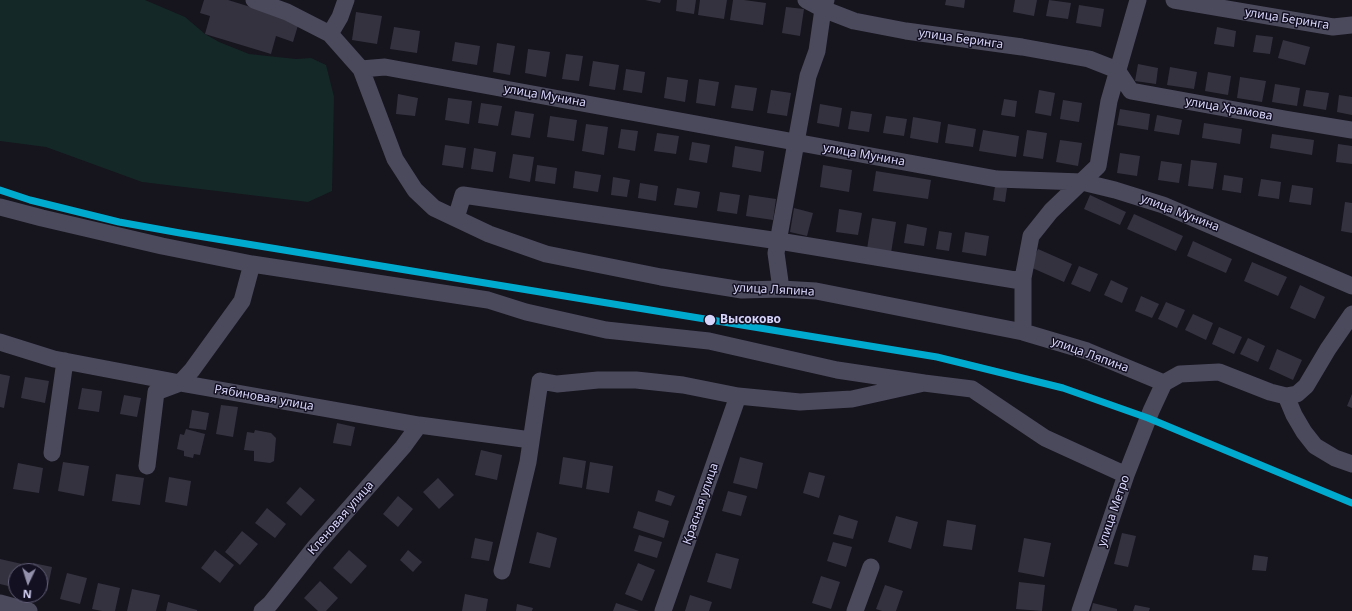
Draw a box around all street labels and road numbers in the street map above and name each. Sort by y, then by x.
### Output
street label: улица Беринга [1244,5,1330,33]
street label: улица Беринга [918,26,1004,52]
street label: улица Мунина [503,82,587,110]
street label: улица Храмова [1184,94,1274,124]
street label: улица Мунина [822,141,906,169]
street label: улица Мунина [1139,191,1221,235]
street label: улица Ляпина [733,281,815,299]
street label: улица Ляпина [1049,334,1131,376]
street label: Рябиновая улица [213,382,315,414]
street label: Красная улица [680,461,722,547]
street label: улица Метро [1095,473,1133,549]
street label: Кленовая улица [305,478,377,558]

